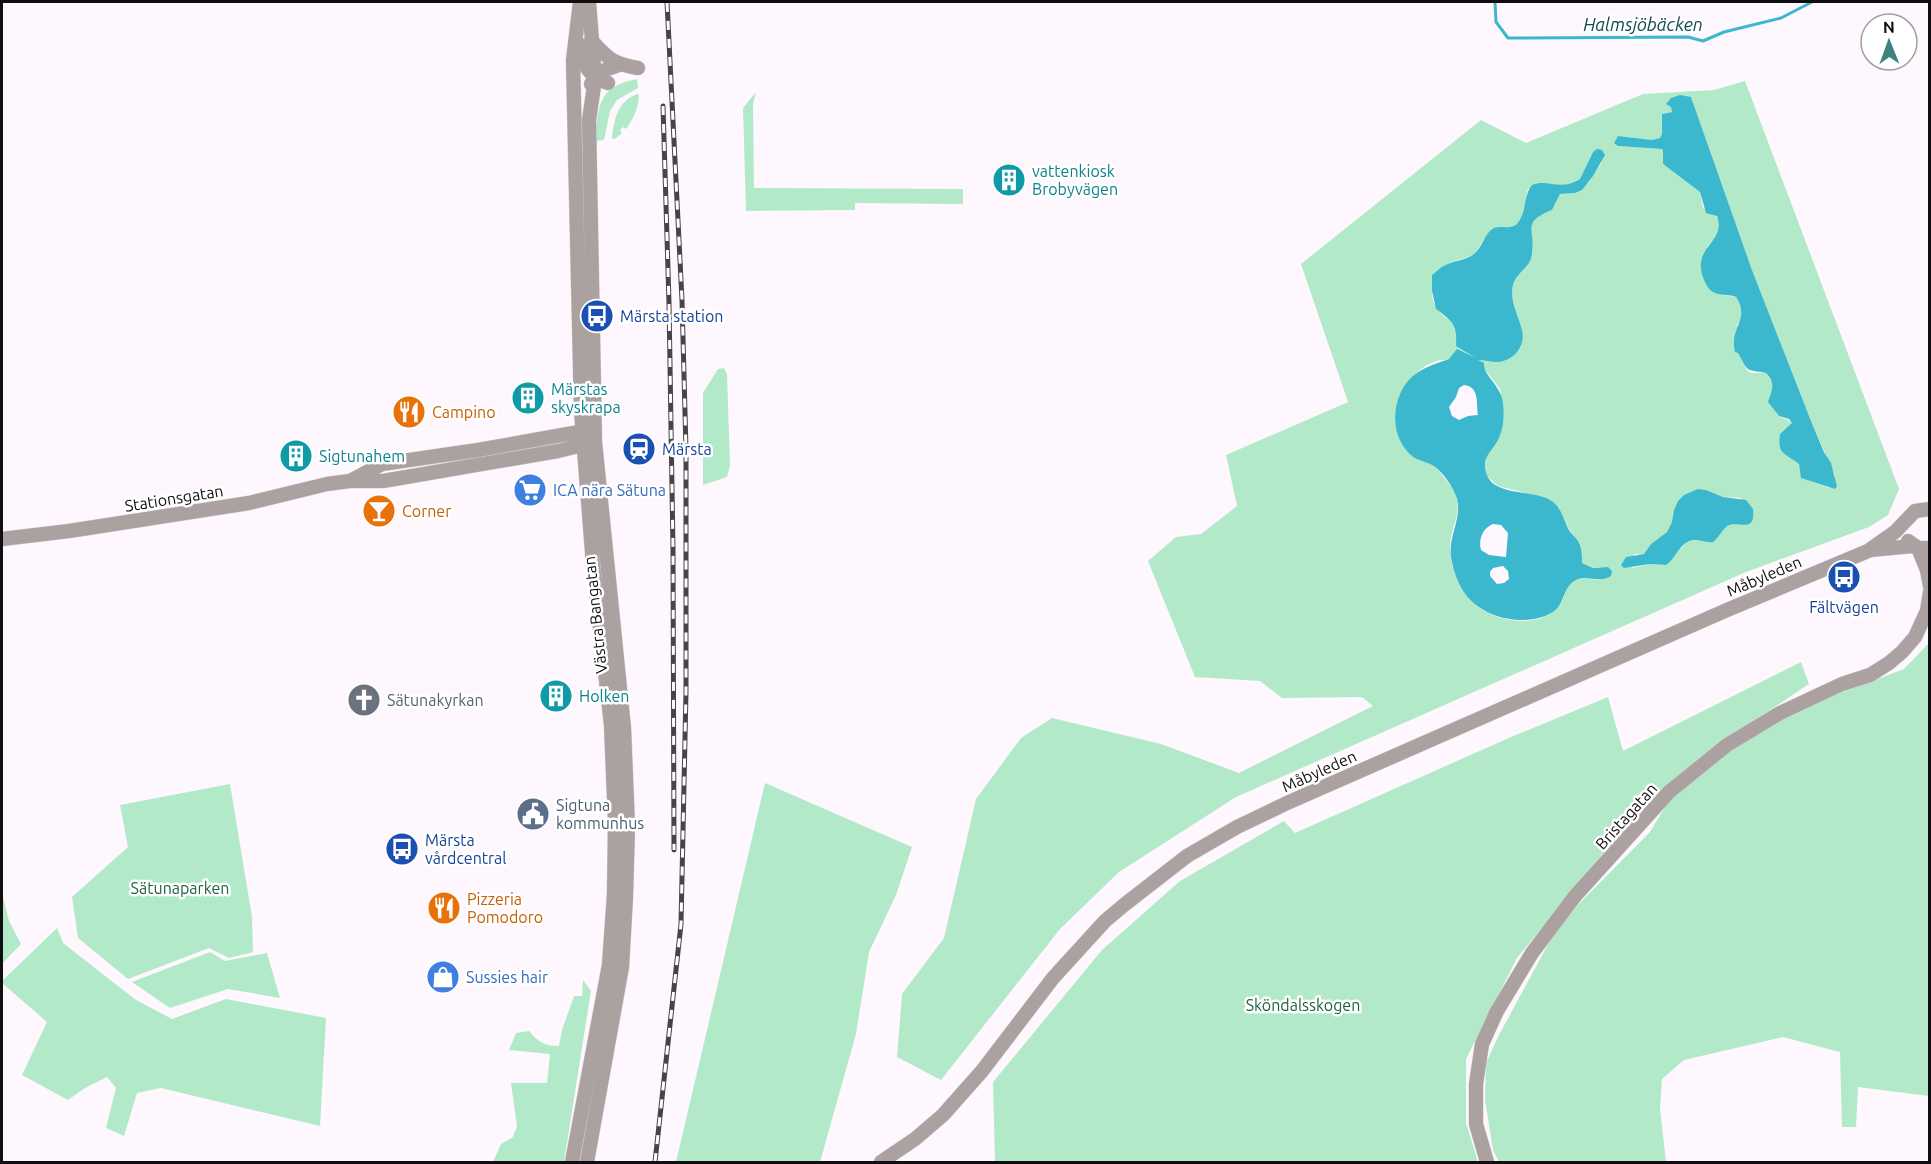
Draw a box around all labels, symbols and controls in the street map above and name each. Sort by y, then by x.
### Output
north arrow [1859,12,1919,72]
water label: Halmsjöbäcken [1583,14,1703,34]
text: N [1883,18,1895,36]
building icon: vattenkiosk Brobyvägen [991,162,1027,198]
place label: vattenkiosk Brobyvägen [1032,162,1118,198]
bus stop icon: Märsta station [579,298,615,334]
place label: Märsta station [620,307,723,325]
building icon: Märstas skyskrapa [510,380,546,416]
place label: Märstas skyskrapa [551,380,621,416]
restaurant icon: Campino [391,394,427,430]
place label: Campino [432,403,496,421]
station icon: Märsta [621,431,657,467]
building icon: Sigtunahem [278,438,314,474]
place label: Märsta [662,440,712,458]
place label: Sigtunahem [319,447,405,465]
supermarket icon: ICA nära Sätuna [512,472,548,508]
street label: Stationsgatan [123,481,225,515]
place label: ICA nära Sätuna [553,481,666,499]
bar icon: Corner [361,493,397,529]
place label: Corner [402,502,451,520]
street label: Måbyleden [1724,552,1804,600]
street label: Västra Bangatan [580,555,610,675]
bus stop icon: Fältvägen [1826,559,1862,595]
place label: Fältvägen [1809,598,1879,616]
building icon: Holken [538,678,574,714]
church icon: Sätunakyrkan [346,682,382,718]
place label: Holken [579,687,629,705]
place label: Sätunakyrkan [387,691,484,709]
street label: Måbyleden [1279,747,1359,795]
street label: Bristagatan [1592,779,1660,853]
public building icon: Sigtuna kommunhus [515,796,551,832]
place label: Sigtuna kommunhus [556,796,644,832]
bus stop icon: Märsta vårdcentral [384,831,420,867]
place label: Märsta vårdcentral [425,831,507,867]
park label: Sätunaparken [131,879,229,897]
restaurant icon: Pizzeria Pomodoro [426,890,462,926]
place label: Pizzeria Pomodoro [467,890,543,926]
shop icon: Sussies hair [425,959,461,995]
place label: Sussies hair [466,968,548,986]
park label: Sköndalsskogen [1246,996,1360,1014]

